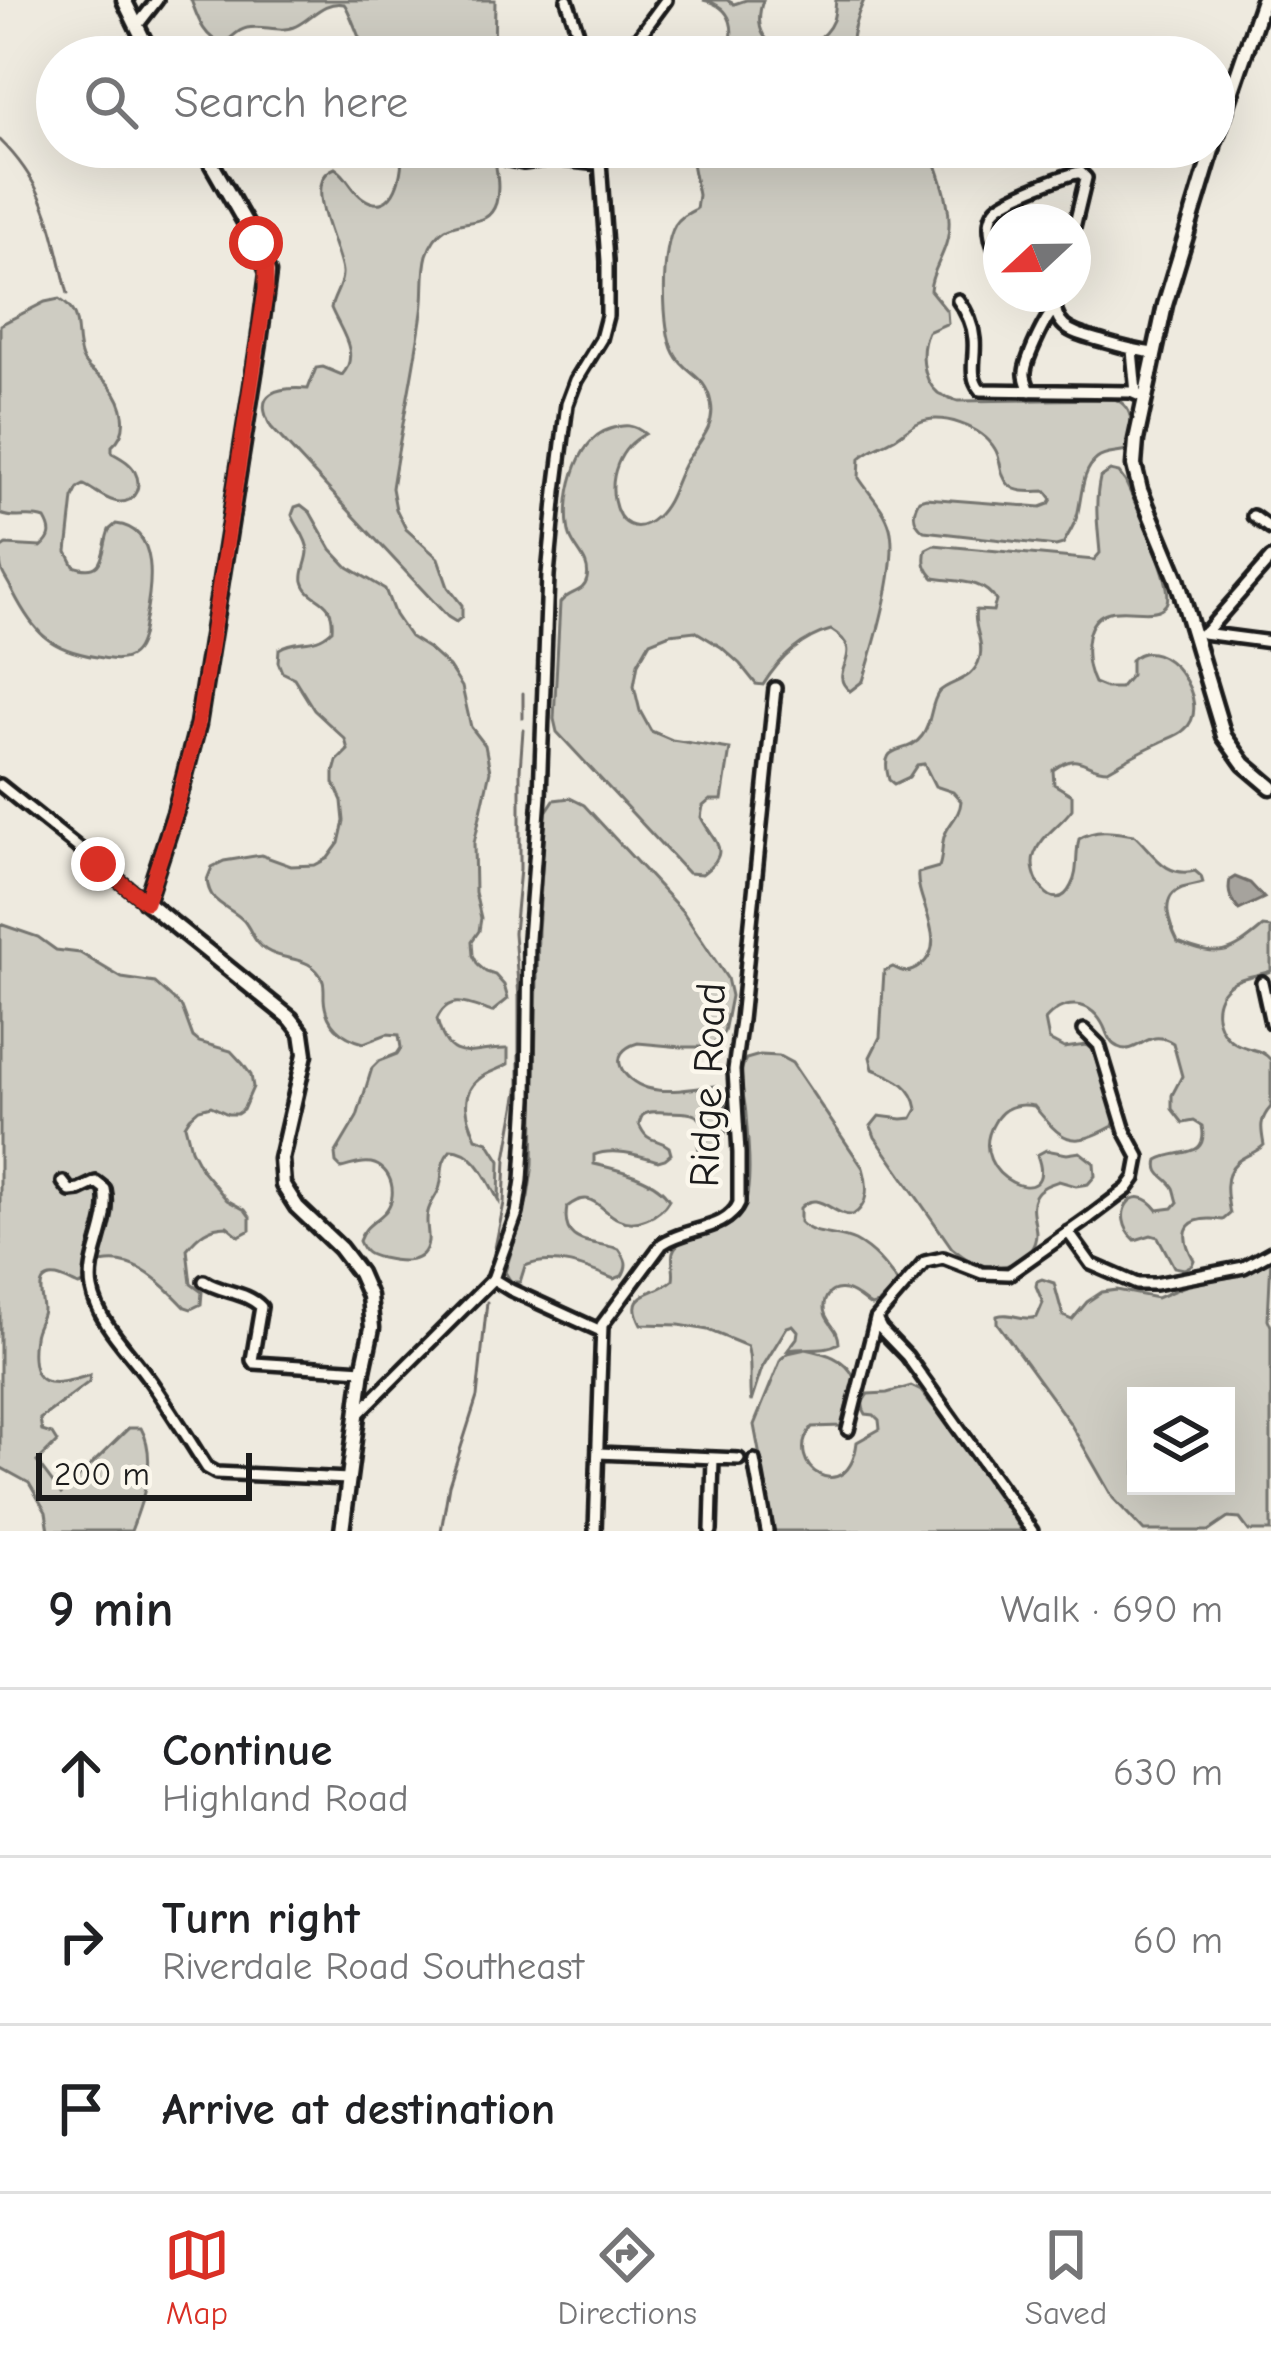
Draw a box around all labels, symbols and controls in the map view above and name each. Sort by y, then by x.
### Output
search box [36,36,1235,168]
icon: search [78,69,144,135]
text: Search here [174,76,408,128]
north arrow [983,204,1091,312]
route start [229,216,283,270]
route end [71,837,125,891]
street label: Ridge Road [680,982,736,1188]
map controls [1127,1387,1235,1495]
button: layers [1127,1387,1235,1495]
scale bar [36,1447,252,1500]
text: 200 m [54,1455,150,1493]
text: 9 min [48,1580,174,1639]
text: Walk · 690 m [1001,1587,1223,1632]
text: Continue [162,1724,332,1776]
icon: ahead [48,1740,114,1806]
text: 630 m [1113,1750,1223,1795]
text: Highland Road [162,1776,409,1821]
text: Turn right [162,1892,360,1944]
icon: right [48,1908,114,1974]
text: 60 m [1133,1918,1223,1963]
text: Riverdale Road Southeast [162,1944,584,1989]
icon: arrive [48,2076,114,2142]
text: Arrive at destination [162,2083,555,2135]
tab: Map [164,2222,230,2332]
tab: Directions [558,2222,697,2332]
tab: Saved [1025,2222,1107,2332]

